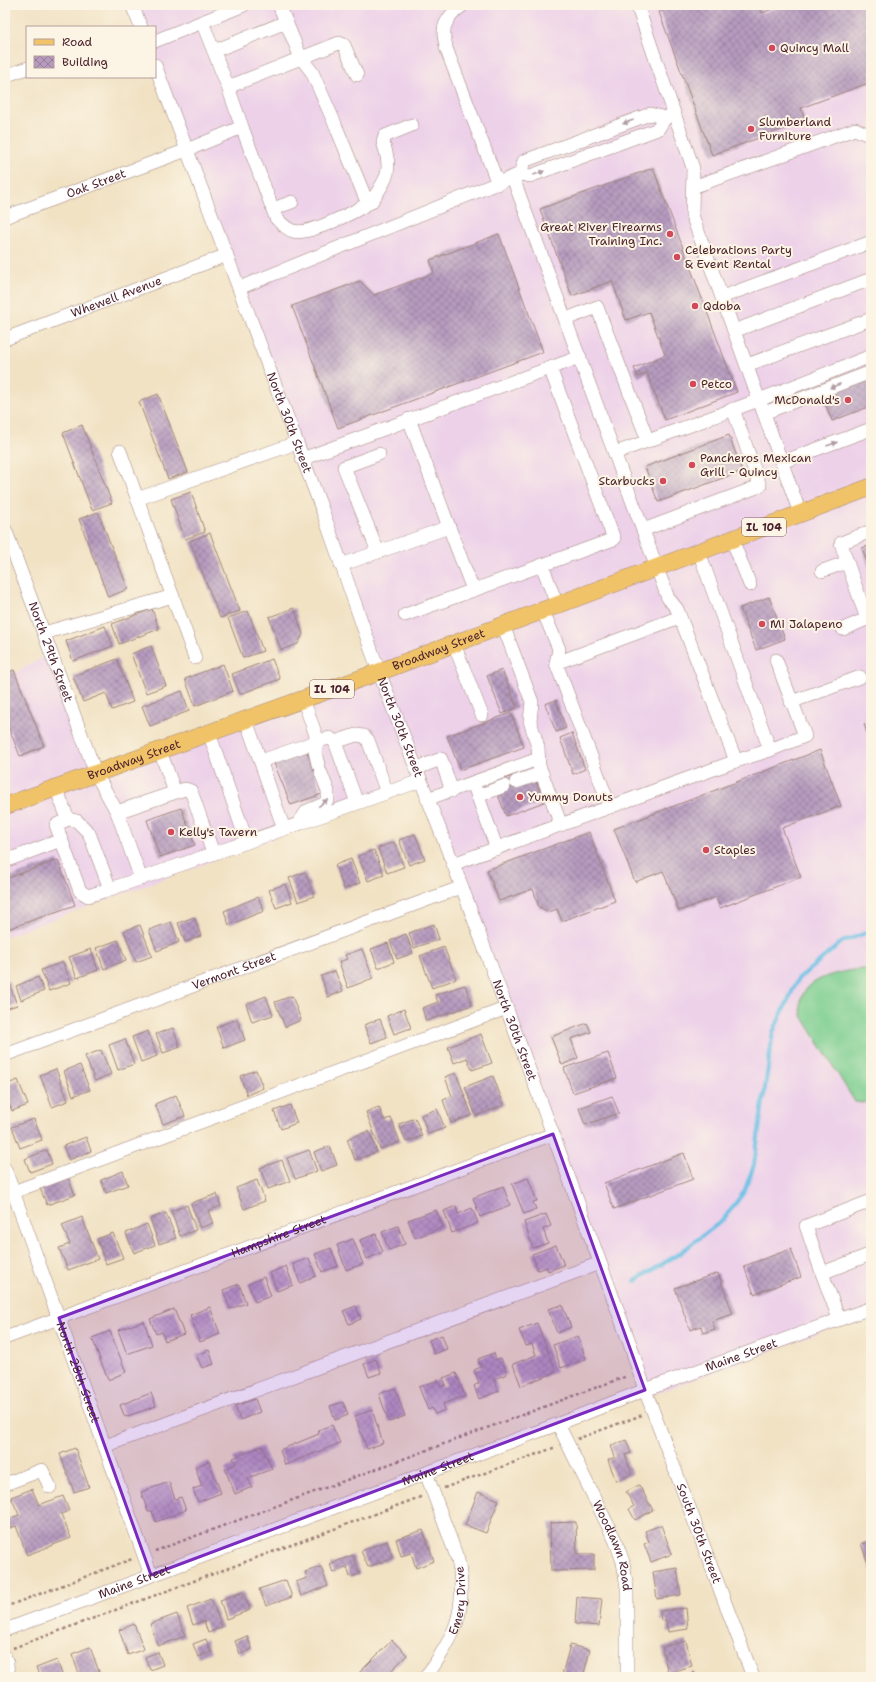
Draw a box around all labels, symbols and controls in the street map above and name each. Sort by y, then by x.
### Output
legend [26,26,156,78]
text: Road [62,34,93,50]
place label: Quincy Mall [780,40,849,56]
marker: Quincy Mall [767,43,777,53]
text: Building [62,54,108,70]
place label: Slumberland Furniture [759,114,832,144]
one-way arrow [622,120,634,126]
marker: Slumberland Furniture [746,124,756,134]
street label: Oak Street [64,165,128,202]
one-way arrow [533,170,545,176]
place label: Great River Firearms Training Inc. [540,219,662,249]
marker: Great River Firearms Training Inc. [665,229,675,239]
place label: Celebrations Party & Event Rental [685,242,792,272]
marker: Celebrations Party & Event Rental [672,252,682,262]
street label: Whewell Avenue [69,272,164,321]
place label: Qdoba [703,298,741,314]
marker: Qdoba [690,301,700,311]
street label: North 30th Street [263,370,316,475]
place label: Petco [701,376,732,392]
marker: Petco [688,379,698,389]
one-way arrow [828,384,840,390]
place label: McDonald's [774,392,840,408]
marker: McDonald's [843,395,853,405]
one-way arrow [826,440,838,446]
place label: Pancheros Mexican Grill - Quincy [700,450,811,480]
marker: Pancheros Mexican Grill - Quincy [687,460,697,470]
place label: Starbucks [598,473,655,489]
marker: Starbucks [658,476,668,486]
road number: IL 104 [742,518,786,536]
street label: North 29th Street [25,599,77,704]
place label: Mi Jalapeno [770,616,843,632]
marker: Mi Jalapeno [757,619,767,629]
street label: Broadway Street [390,625,487,674]
street label: North 30th Street [374,674,427,780]
road number: IL 104 [310,680,354,698]
street label: Broadway Street [85,736,183,784]
place label: Yummy Donuts [528,789,613,805]
marker: Yummy Donuts [515,792,525,802]
one-way arrow [317,799,328,807]
place label: Kelly's Tavern [179,824,257,840]
marker: Kelly's Tavern [166,827,176,837]
place label: Staples [714,842,756,858]
marker: Staples [701,845,711,855]
street label: Vermont Street [190,948,278,994]
street label: North 30th Street [489,977,541,1083]
street label: Hampshire Street [229,1211,329,1261]
street label: North 28th Street [53,1319,104,1425]
street label: Maine Street [703,1335,780,1375]
street label: Maine Street [400,1448,476,1489]
street label: South 30th Street [673,1481,725,1586]
street label: Woodlawn Road [589,1498,635,1593]
street label: Maine Street [96,1561,173,1603]
street label: Emery Drive [445,1565,469,1637]

